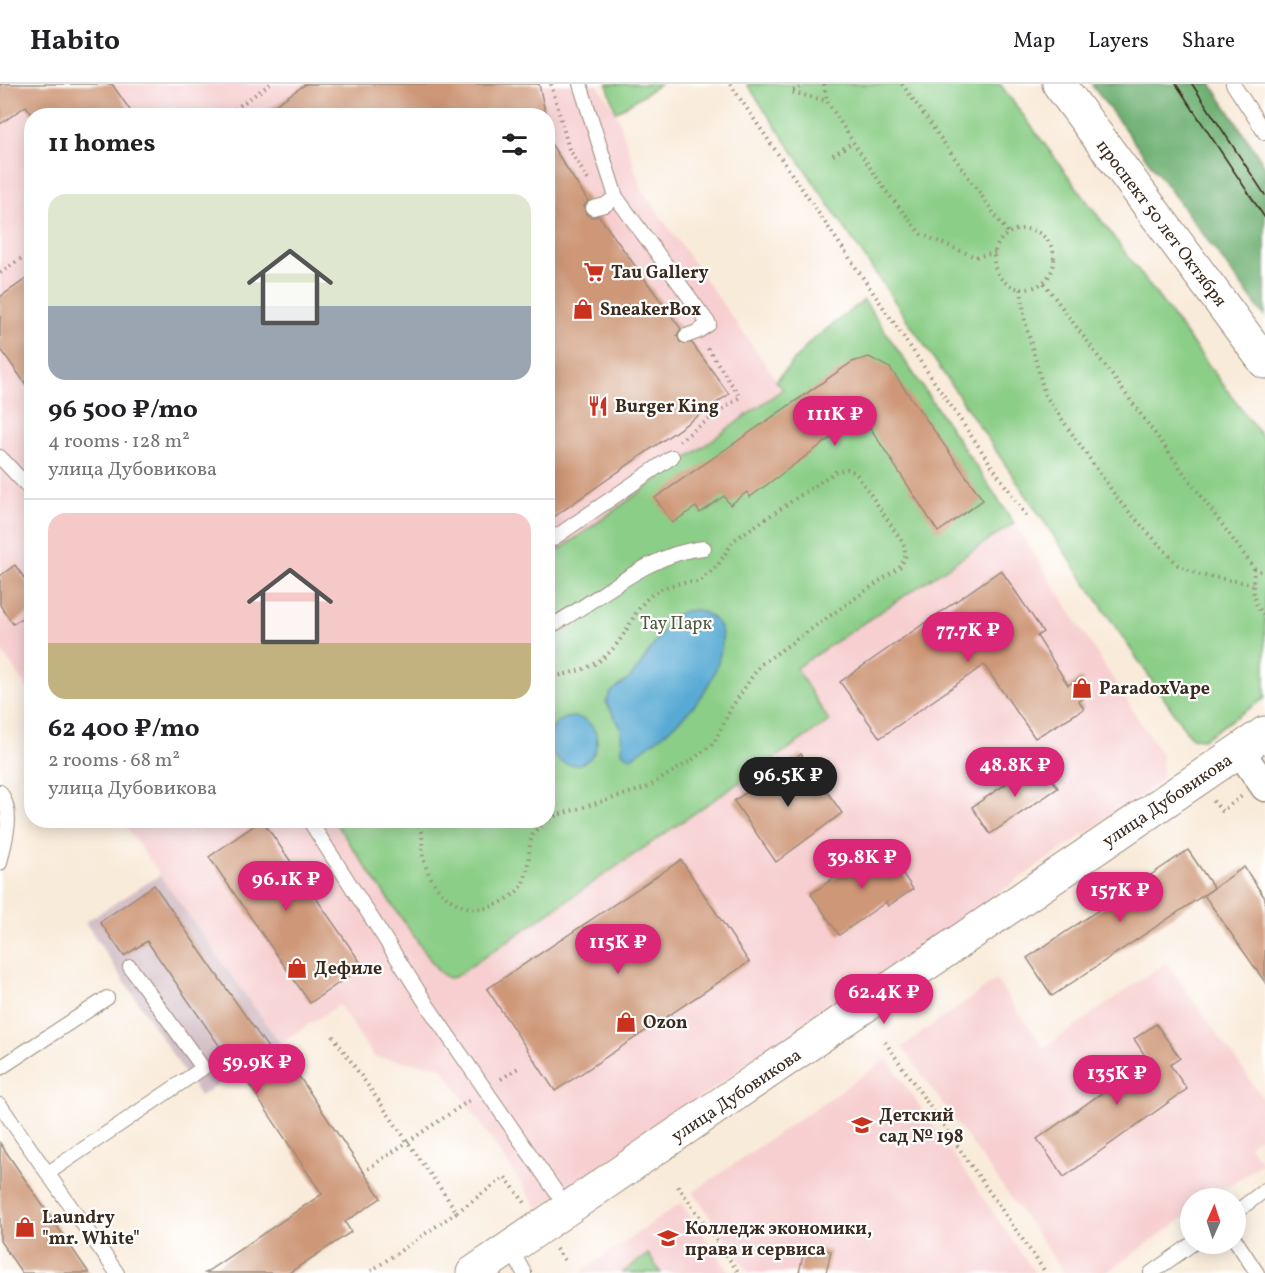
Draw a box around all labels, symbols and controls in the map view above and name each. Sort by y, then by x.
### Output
text: Habito [30,22,120,61]
text: Map [1013,27,1055,56]
text: Layers [1088,27,1149,56]
text: Share [1182,27,1235,56]
text: 11 homes [48,126,155,162]
icon: filters [498,128,531,161]
street label: проспект 50 лет Октября [1090,135,1232,313]
icon: home [236,233,344,341]
supermarket icon: Tau Gallery [582,260,606,284]
place label: Tau Gallery [611,261,709,286]
shop icon: SneakerBox [571,297,595,321]
place label: SneakerBox [600,298,701,323]
text: 96 500 ₽/mo [48,392,198,428]
restaurant icon: Burger King [586,394,610,418]
place label: Burger King [615,395,719,420]
pin: 111K ₽ [786,396,884,447]
text: 111K ₽ [807,401,863,429]
text: 4 rooms · 128 m² [48,428,190,456]
text: улица Дубовикова [48,456,217,484]
icon: home [236,552,344,660]
park label: Тау Парк [640,612,712,637]
pin: 77.7K ₽ [913,612,1023,663]
text: 77.7K ₽ [936,617,1000,645]
shop icon: ParadoxVape [1070,676,1094,700]
place label: ParadoxVape [1099,677,1210,702]
text: 62 400 ₽/mo [48,711,200,747]
text: 2 rooms · 68 m² [48,747,180,775]
pin: 48.8K ₽ [960,747,1070,798]
street label: улица Дубовикова [1098,748,1238,854]
text: 48.8K ₽ [979,752,1051,780]
pin: 96.5K ₽ [733,757,843,808]
text: 96.5K ₽ [753,762,823,790]
text: улица Дубовикова [48,775,217,803]
pin: 39.8K ₽ [807,839,917,890]
text: 39.8K ₽ [827,844,897,872]
pin: 96.1K ₽ [231,861,341,912]
text: 96.1K ₽ [252,866,320,894]
pin: 157K ₽ [1071,872,1169,923]
text: 157K ₽ [1090,877,1150,905]
pin: 115K ₽ [569,924,667,975]
text: 115K ₽ [589,929,647,957]
shop icon: Дефиле [285,956,309,980]
place label: Дефиле [314,957,382,982]
pin: 62.4K ₽ [829,974,939,1025]
text: 62.4K ₽ [848,979,920,1007]
shop icon: Ozon [614,1010,638,1034]
place label: Ozon [643,1011,688,1036]
street label: улица Дубовикова [667,1043,807,1149]
pin: 59.9K ₽ [202,1044,312,1095]
text: 59.9K ₽ [222,1049,292,1077]
pin: 135K ₽ [1068,1055,1166,1106]
text: 135K ₽ [1087,1060,1147,1088]
place label: Детский сад № 198 [879,1104,964,1150]
school or university icon: Детский сад № 198 [850,1113,874,1137]
north arrow [1180,1188,1246,1254]
map controls [1180,1188,1246,1254]
place label: Laundry "mr. White" [42,1206,140,1252]
shop icon: Laundry "mr. White" [13,1215,37,1239]
place label: Колледж экономики, права и сервиса [685,1217,872,1263]
school or university icon: Колледж экономики, права и сервиса [656,1226,680,1250]

